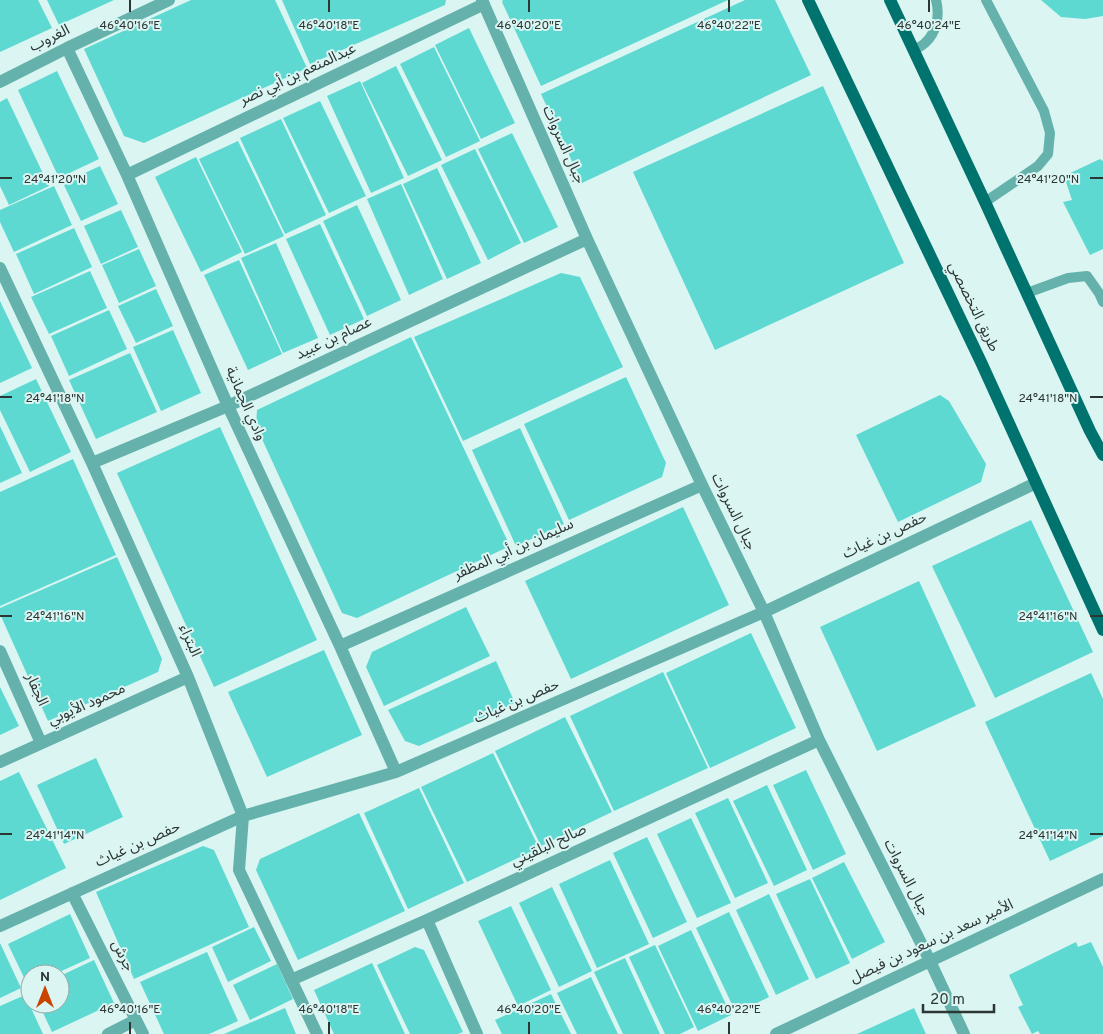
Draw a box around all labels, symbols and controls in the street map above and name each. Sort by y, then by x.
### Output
text: 46°40'16"E [100,18,160,34]
text: 46°40'18"E [298,18,360,34]
text: 46°40'20"E [497,18,561,34]
text: 46°40'22"E [697,18,761,34]
text: 46°40'24"E [897,18,961,34]
street label: الغروب [27,21,73,57]
street label: عبدالمنعم بن أبي نصر [235,39,360,111]
street label: جبال السروات [537,103,589,187]
text: 24°41'20"N [24,172,86,188]
text: 24°41'20"N [1017,172,1079,188]
street label: طريق التخصصي [943,259,1003,355]
street label: عصام بن عبيد [293,313,375,365]
street label: وادي الجمانية [220,364,270,444]
text: 24°41'18"N [25,391,85,407]
text: 24°41'18"N [1018,391,1078,407]
street label: جبال السروات [706,470,760,554]
street label: حفص بن غياث [840,508,930,564]
street label: سليمان بن أبي المظفر [450,514,577,586]
text: 24°41'16"N [25,609,85,625]
text: 24°41'16"N [1018,609,1078,625]
street label: البتراء [174,622,204,660]
street label: الجفار [20,670,52,710]
street label: حفص بن غياث [471,675,563,729]
street label: محمود الأيوبي [45,679,129,731]
street label: حفص بن غياث [93,818,184,872]
street label: صالح البلقيني [508,820,590,873]
text: 24°41'14"N [25,828,85,844]
text: 24°41'14"N [1018,828,1078,844]
street label: جبال السروات [879,836,934,920]
street label: الأمير سعد بن سعود بن فيصل [847,896,1017,988]
street label: جرش [106,937,138,975]
north arrow [20,964,70,1014]
text: N [40,969,50,986]
scale bar [923,982,994,1014]
text: 20 m [930,991,965,1010]
text: 46°40'16"E [100,1002,160,1018]
text: 46°40'18"E [298,1002,360,1018]
text: 46°40'20"E [497,1002,561,1018]
text: 46°40'22"E [697,1002,761,1018]

